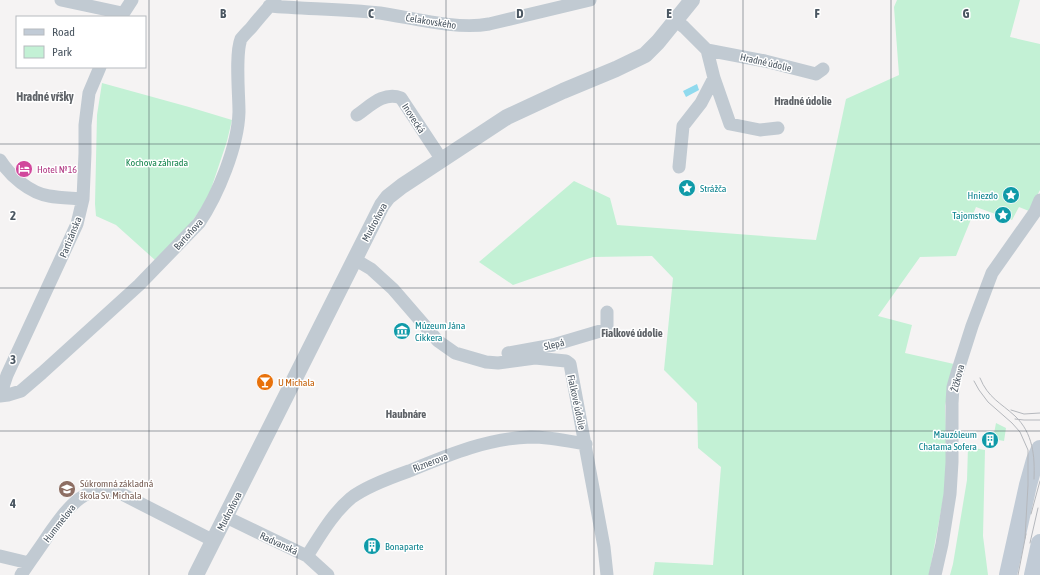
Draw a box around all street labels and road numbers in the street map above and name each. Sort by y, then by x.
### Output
street label: Čelakovského [405,12,457,31]
street label: Hradné údolie [739,51,793,74]
street label: Inovecká [400,101,427,136]
street label: Mudroňova [360,201,389,243]
street label: Partizánska [57,215,84,259]
street label: Bartoňova [172,216,205,252]
street label: Slepá [543,337,566,352]
street label: Žižkova [949,363,966,393]
street label: Fialkové údolie [565,374,588,431]
street label: Riznerova [411,451,450,474]
street label: Mudroňova [215,490,244,532]
street label: Hummelova [41,502,78,545]
street label: Radvanská [258,530,300,557]

